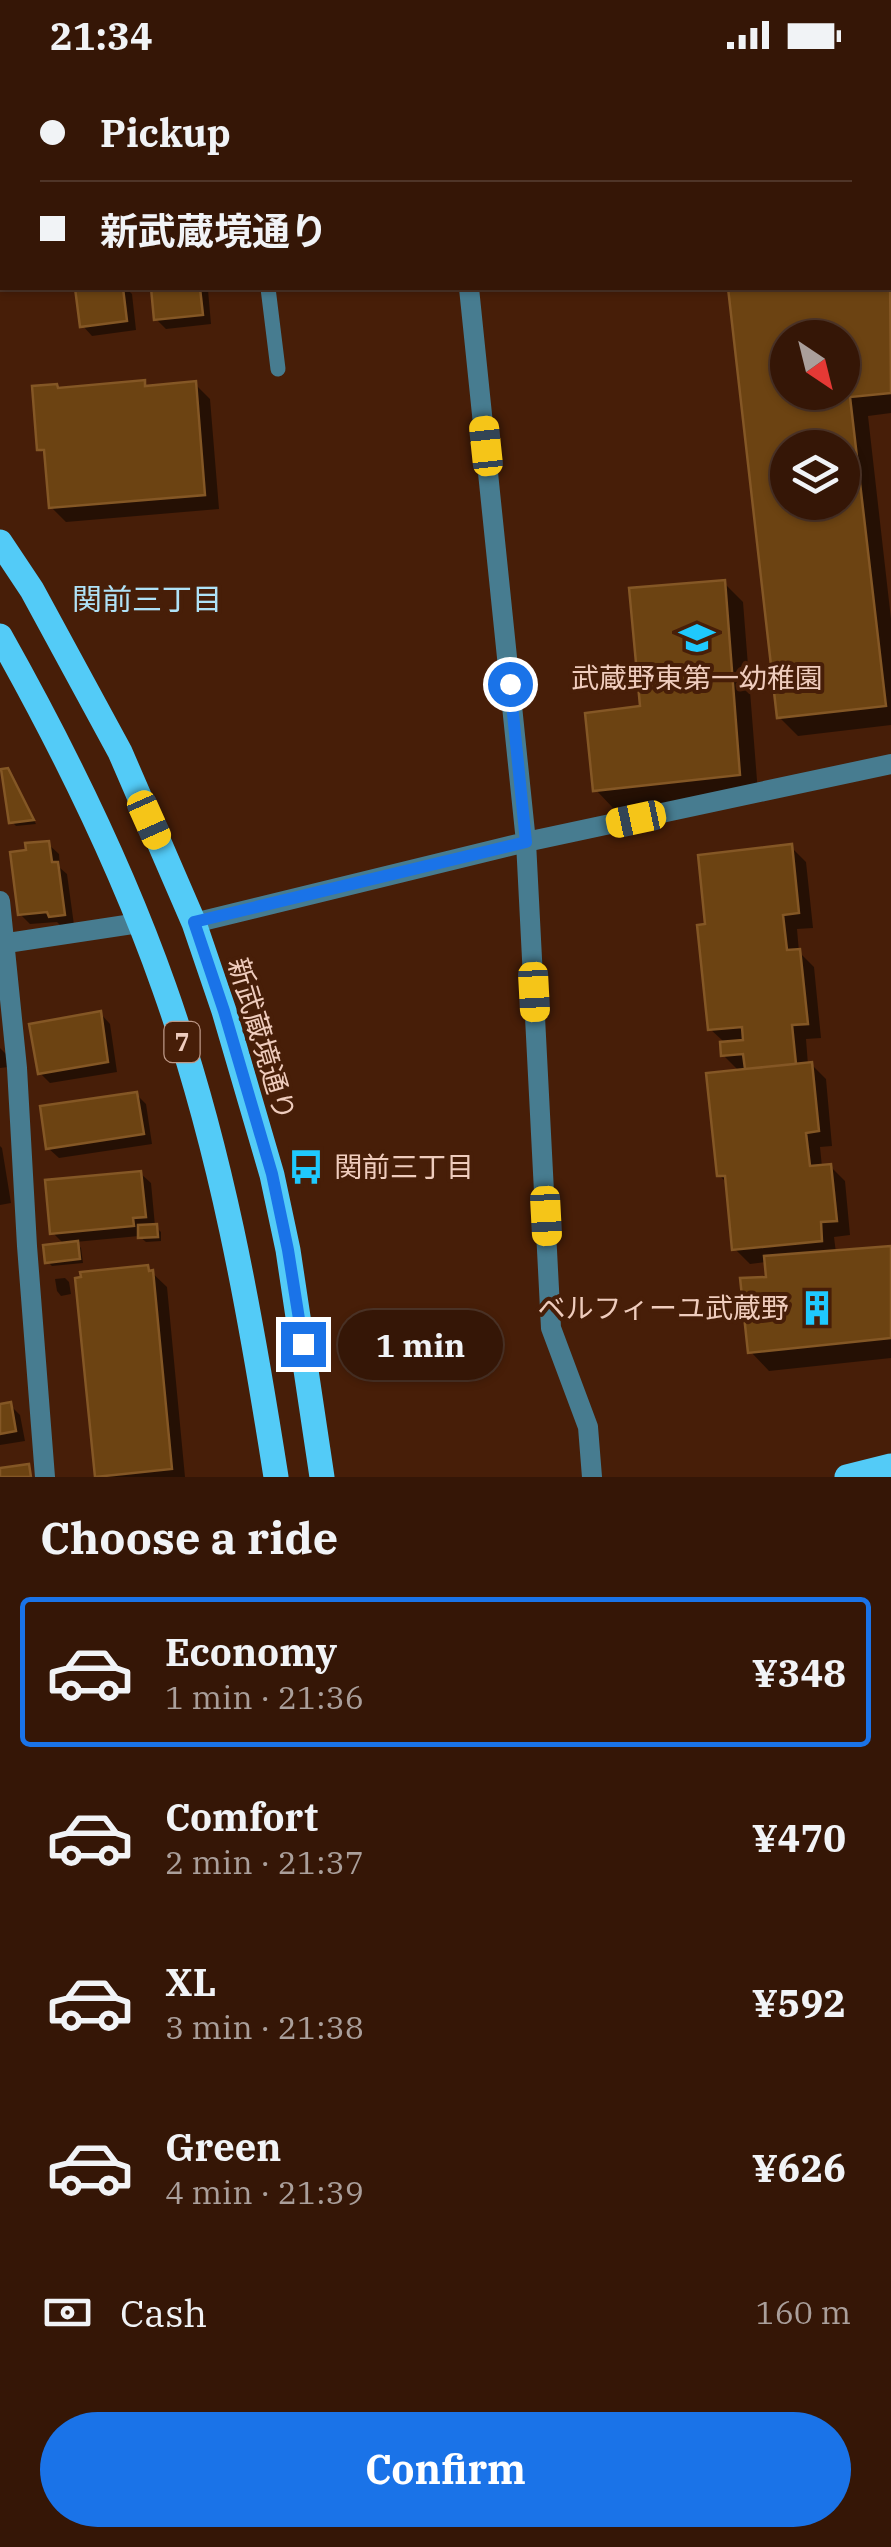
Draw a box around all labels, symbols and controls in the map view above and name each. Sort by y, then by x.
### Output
text: 21:34 [50,11,153,60]
text: Pickup [100,108,231,157]
text: 新武蔵境通り [100,206,328,255]
north arrow [770,320,860,410]
map controls [770,320,860,520]
car [468,415,504,477]
button: layers [770,430,860,520]
district label: 関前三丁目 [72,579,222,618]
school or university icon: 武蔵野東第一幼稚園 [678,619,716,657]
place label: 武蔵野東第一幼稚園 [571,659,823,696]
route start [488,662,533,707]
car [123,786,175,854]
car [604,798,668,840]
street label: 新武蔵境通り [220,953,305,1125]
car [517,961,551,1023]
road number: 7 [164,1022,200,1062]
bus stop icon: 関前三丁目 [287,1148,325,1186]
place label: 関前三丁目 [334,1148,474,1185]
car [529,1185,563,1247]
place label: ベルフィーユ武蔵野 [538,1289,789,1326]
building icon: ベルフィーユ武蔵野 [798,1289,836,1327]
callout: 1 min [338,1309,503,1379]
route end [281,1322,326,1367]
text: 1 min [376,1324,465,1366]
text: Choose a ride [40,1508,338,1566]
icon: car [45,1627,135,1717]
text: Economy [165,1627,337,1676]
text: ¥348 [752,1648,846,1697]
text: 1 min · 21:36 [165,1676,364,1718]
icon: car [45,1792,135,1882]
text: Comfort [165,1792,318,1841]
text: ¥470 [752,1813,846,1862]
text: 2 min · 21:37 [165,1841,364,1883]
icon: car [45,1957,135,2047]
text: XL [165,1957,216,2006]
text: ¥592 [752,1978,846,2027]
text: 3 min · 21:38 [165,2006,364,2048]
icon: car [45,2122,135,2212]
text: Green [165,2122,281,2171]
text: ¥626 [752,2143,846,2192]
text: 4 min · 21:39 [165,2171,364,2213]
icon: cash [40,2285,95,2340]
text: Cash [120,2288,207,2337]
text: 160 m [755,2291,851,2333]
button: Confirm [40,2412,851,2527]

